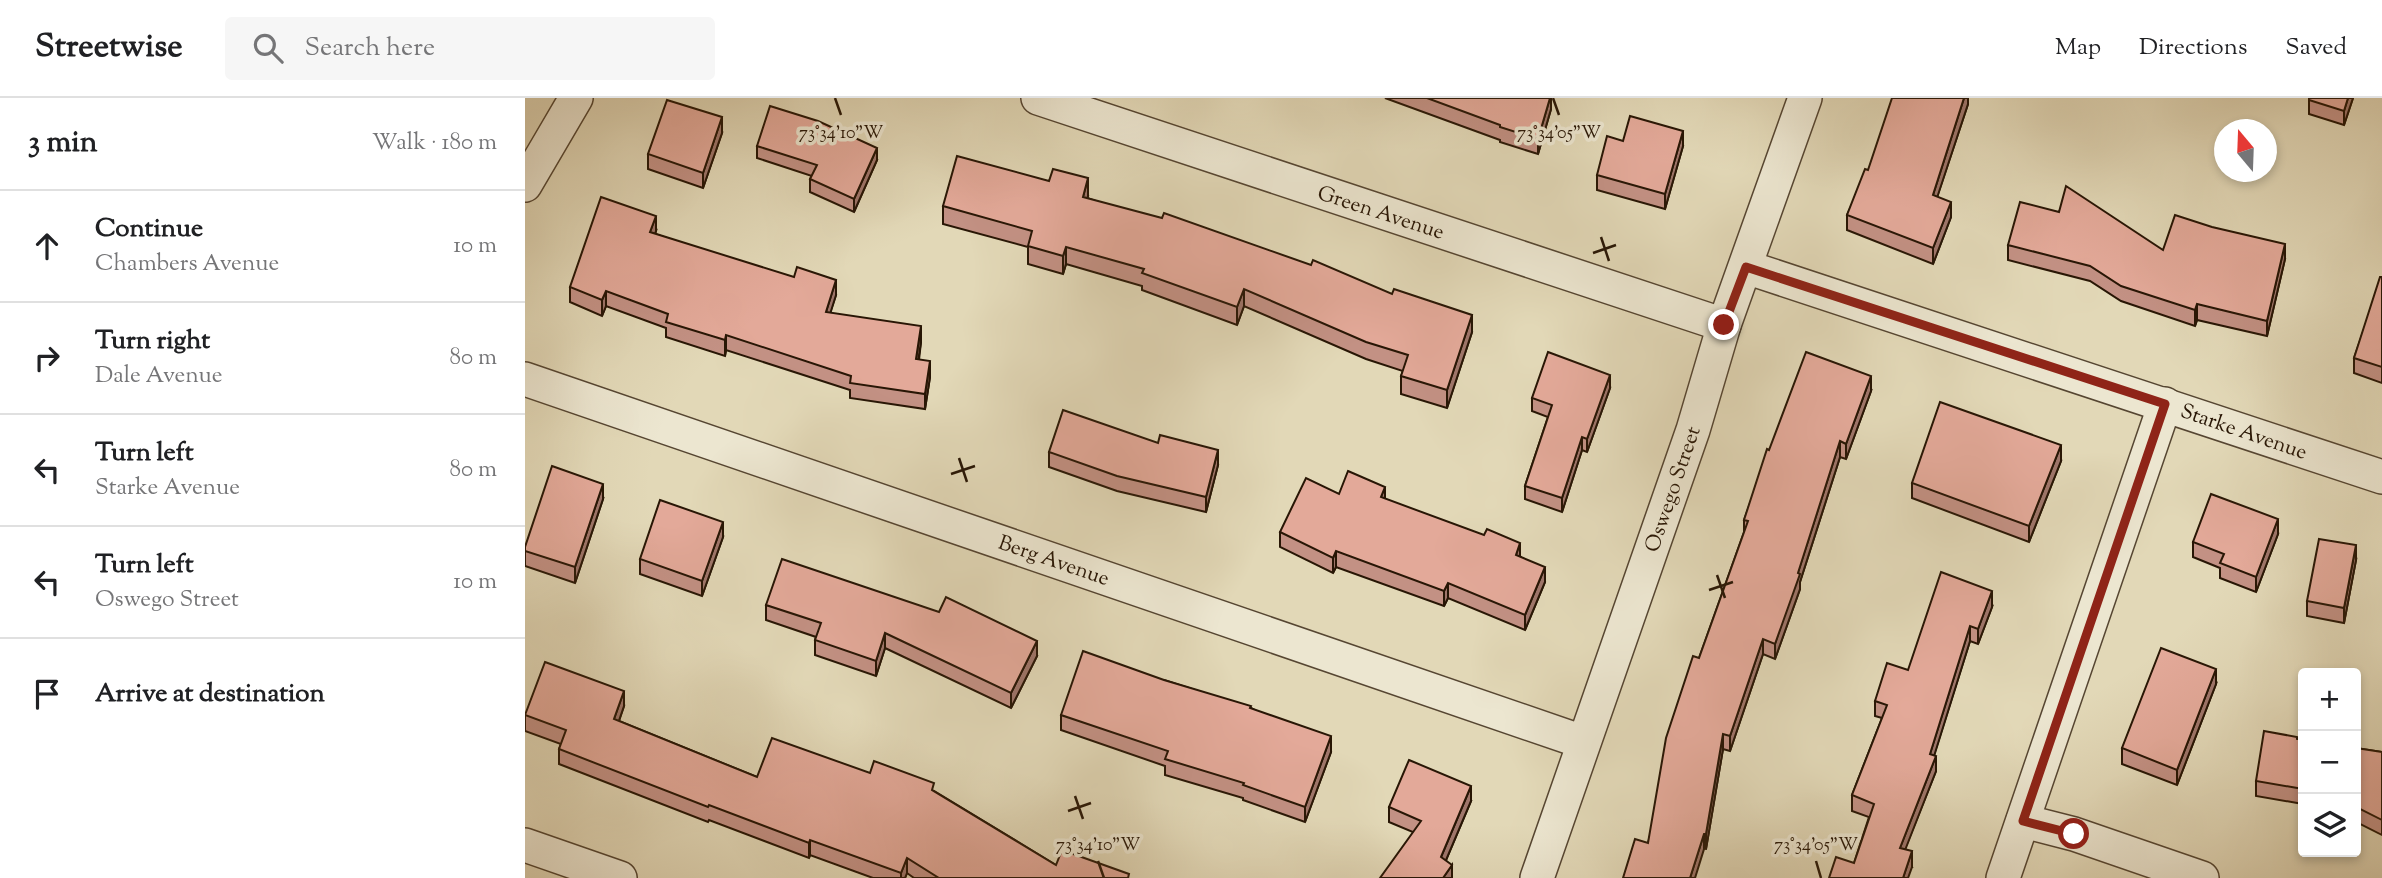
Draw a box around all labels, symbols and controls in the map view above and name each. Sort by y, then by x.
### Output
search box [225,17,715,80]
text: Streetwise [35,24,183,72]
icon: search [249,29,287,67]
text: Search here [305,30,435,67]
text: Map [2055,31,2101,65]
text: Directions [2139,31,2247,65]
text: Saved [2285,31,2347,65]
north arrow [2214,119,2277,182]
text: 73°34'10"W [799,121,883,147]
text: 73°34'05"W [1517,121,1601,147]
text: 3 min [28,122,98,165]
text: Walk · 180 m [372,127,497,160]
street label: Green Avenue [1313,179,1448,249]
text: Continue [95,211,203,248]
icon: ahead [28,227,66,265]
text: 10 m [453,230,497,263]
text: Chambers Avenue [95,248,279,281]
route end [1708,309,1739,340]
text: Turn right [95,323,210,360]
icon: right [28,339,66,377]
text: 80 m [449,342,497,375]
text: Dale Avenue [95,360,222,393]
street label: Starke Avenue [2176,397,2311,469]
street label: Oswego Street [1638,423,1709,557]
text: Turn left [95,435,194,472]
icon: left [28,451,66,489]
text: 80 m [449,454,497,487]
text: Starke Avenue [95,472,240,505]
street label: Berg Avenue [994,529,1113,595]
text: Turn left [95,547,194,584]
icon: left [28,563,66,601]
text: 10 m [453,566,497,599]
text: Oswego Street [95,584,239,617]
map controls [2298,668,2361,857]
button: + [2298,668,2361,731]
icon: arrive [28,675,66,713]
text: Arrive at destination [95,676,325,713]
button: − [2298,731,2361,794]
button: layers [2298,794,2361,857]
route start [2058,818,2089,849]
text: 73°34'10"W [1056,833,1140,859]
text: 73°34'05"W [1774,833,1858,859]

